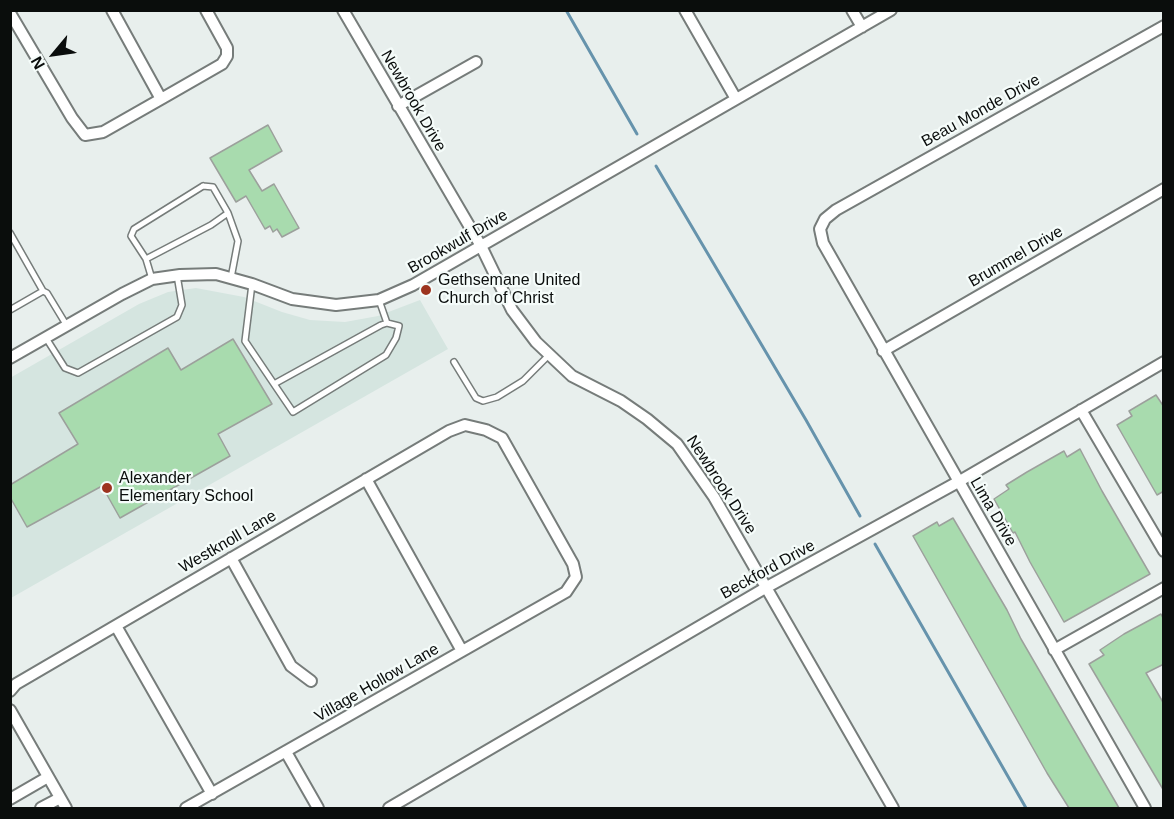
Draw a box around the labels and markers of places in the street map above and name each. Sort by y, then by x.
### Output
place label: Gethsemane United Church of Christ [438,271,580,309]
marker: Gethsemane United Church of Christ [419,283,433,297]
place label: Alexander Elementary School [119,469,253,507]
marker: Alexander Elementary School [100,481,114,495]

